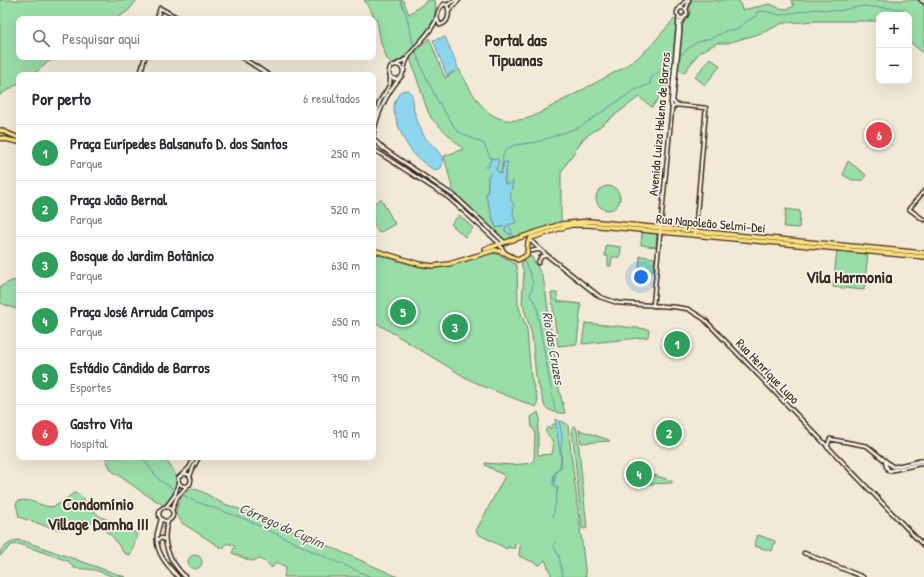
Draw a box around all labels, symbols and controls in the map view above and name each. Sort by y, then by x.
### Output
map controls [876,12,912,84]
button: + [876,12,912,48]
search box [16,16,376,60]
icon: search [30,27,52,49]
text: Pesquisar aqui [62,28,140,49]
district label: Portal das Tipuanas [485,28,548,72]
button: − [876,48,912,84]
street label: Avenida Luiza Helena de Barros [644,51,674,197]
text: Por perto [32,87,91,110]
text: 6 resultados [303,89,360,107]
pin: 6 [866,120,892,150]
text: Praça Eurípedes Balsanufo D. dos Santos [70,133,287,154]
text: 1 [43,144,47,162]
text: 250 m [331,144,360,162]
text: Parque [70,154,103,172]
text: Praça João Bernal [70,189,167,210]
text: 2 [42,200,48,218]
text: 520 m [331,200,360,218]
street label: Rua Napoleão Selmi-Dei [656,209,766,237]
text: Parque [70,210,103,228]
text: Bosque do Jardim Botânico [70,245,214,266]
text: 3 [42,256,48,274]
text: 630 m [331,256,360,274]
district label: Vila Harmonia [806,265,892,288]
text: Parque [70,266,103,284]
your location [631,267,651,287]
pin: 5 [390,297,416,327]
text: Praça José Arruda Campos [70,301,213,322]
water label: Rio das Cruzes [538,310,570,387]
text: 4 [43,312,47,330]
text: 650 m [332,312,360,330]
pin: 3 [442,312,468,342]
text: Parque [70,322,103,340]
pin: 1 [664,329,690,359]
street label: Rua Henrique Lupo [732,334,804,408]
text: Estádio Cândido de Barros [70,357,210,378]
text: 5 [42,368,48,386]
text: 790 m [331,368,360,386]
text: Esportes [70,378,111,396]
text: Gastro Vita [70,413,132,434]
pin: 2 [656,418,682,448]
text: 6 [42,424,48,442]
text: 910 m [333,424,360,442]
text: Hospital [70,434,108,452]
pin: 4 [626,459,652,489]
district label: Condomínio Village Damha III [47,492,149,536]
water label: Córrego do Cupim [236,498,328,553]

